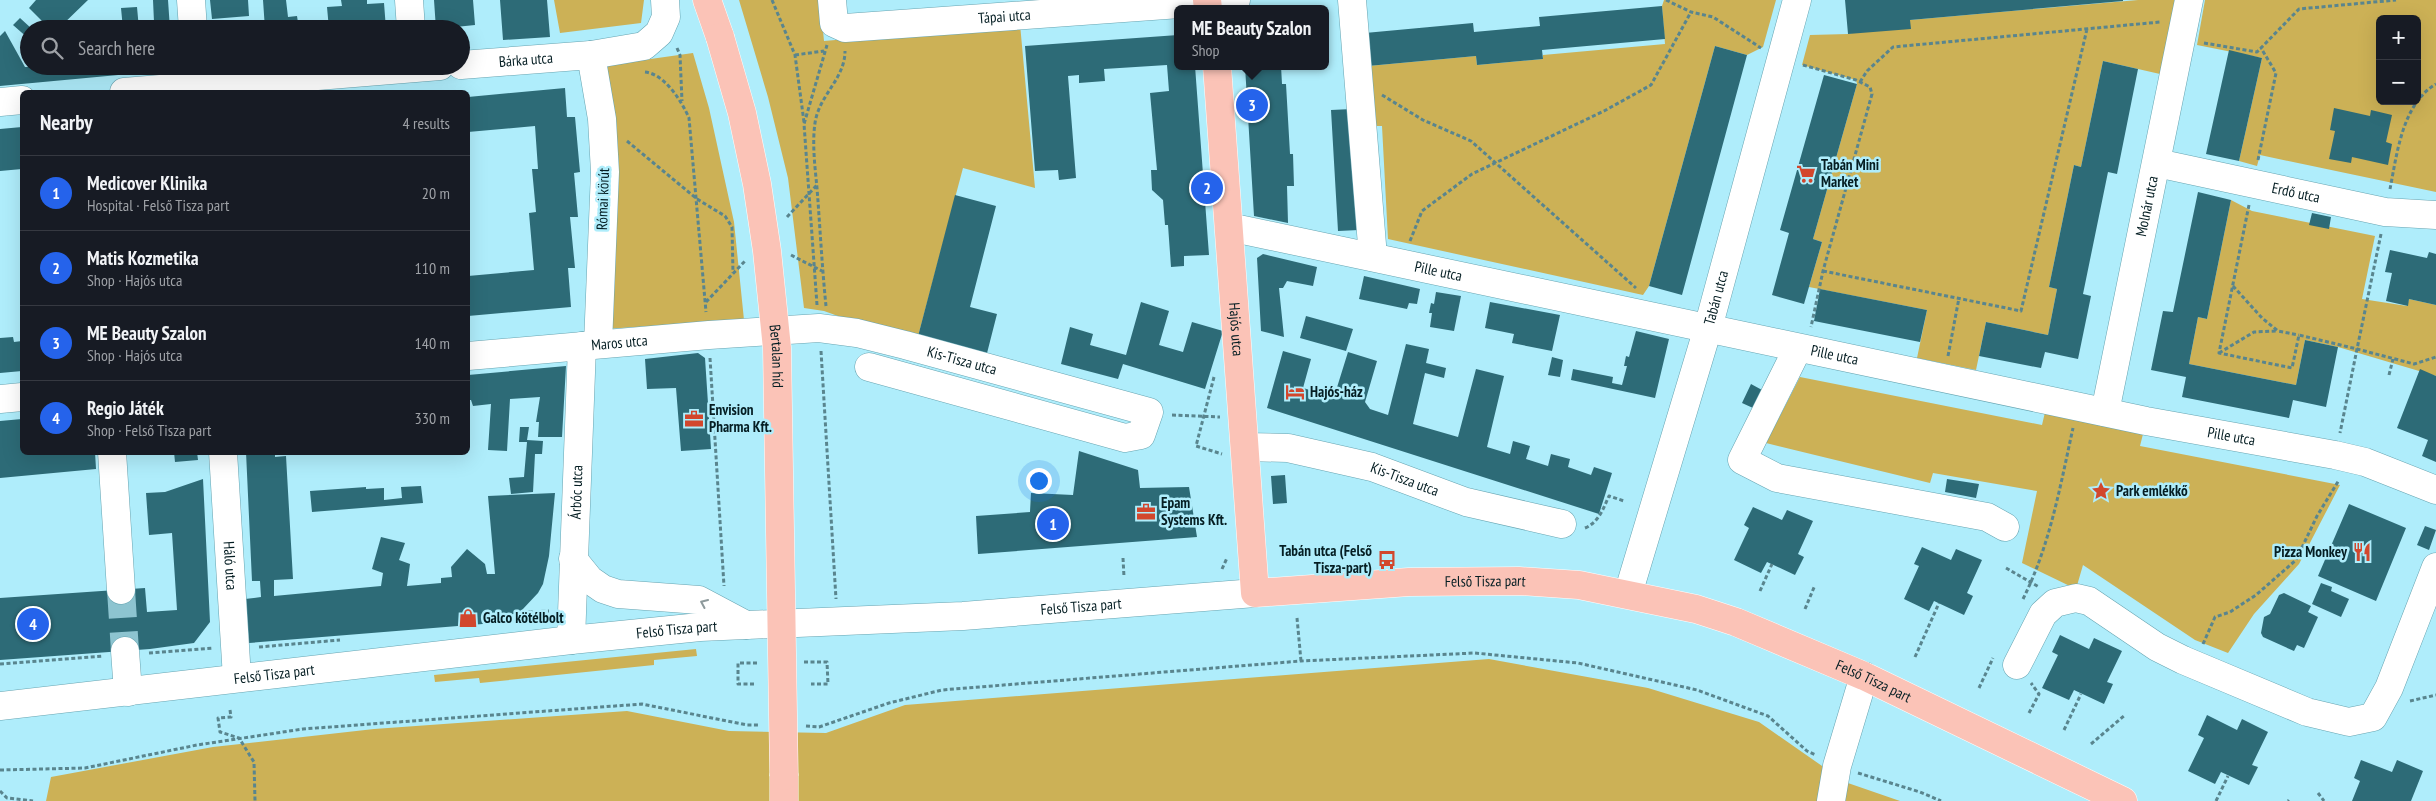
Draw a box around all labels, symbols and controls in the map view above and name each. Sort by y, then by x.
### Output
street label: Tápai utca [977,5,1031,27]
popup [1174,5,1329,70]
map controls [2376,15,2421,105]
button: + [2376,15,2421,60]
text: ME Beauty Szalon [1192,16,1311,40]
search box [20,20,470,75]
icon: search [38,34,66,62]
text: Search here [78,36,155,60]
text: Shop [1192,40,1220,60]
street label: Bárka utca [498,48,553,71]
button: − [2376,60,2421,105]
pin: 3 [1236,86,1268,124]
text: Nearby [40,109,93,136]
text: 4 results [403,113,450,133]
place label: Tabán Mini Market [1821,155,1879,191]
supermarket icon: Tabán Mini Market [1795,163,1817,185]
street label: Római körút [592,168,613,230]
pin: 2 [1191,169,1223,207]
text: Medicover Klinika [87,171,207,195]
street label: Molnár utca [2131,174,2162,238]
street label: Erdő utca [2270,178,2322,207]
text: 1 [52,183,60,203]
text: 20 m [422,183,450,203]
text: Hospital · Felső Tisza part [87,195,229,215]
text: Matis Kozmetika [87,246,199,270]
street label: Pille utca [1413,257,1464,285]
text: 2 [52,258,60,278]
text: 110 m [415,258,450,278]
street label: Tabán utca [1699,268,1732,327]
text: Shop · Hajós utca [87,270,182,290]
street label: Hajós utca [1225,302,1248,357]
text: ME Beauty Szalon [87,321,207,345]
street label: Bertalan híd [766,323,788,388]
street label: Maros utca [590,330,648,354]
text: 3 [52,333,60,353]
text: 140 m [415,333,450,353]
street label: Pille utca [1809,340,1860,369]
street label: Kis-Tisza utca [925,342,999,379]
text: Shop · Hajós utca [87,345,182,365]
hotel icon: Hajós-ház [1284,381,1306,403]
place label: Hajós-ház [1310,382,1363,401]
text: Regio Játék [87,396,164,420]
place label: Envision Pharma Kft. [709,400,772,436]
text: 4 [52,408,60,428]
text: 330 m [415,408,450,428]
office icon: Envision Pharma Kft. [683,408,705,430]
text: Shop · Felső Tisza part [87,420,211,440]
street label: Pille utca [2206,422,2257,449]
street label: Kis-Tisza utca [1368,457,1442,500]
street label: Árbóc utca [566,465,587,520]
your location [1026,468,1052,494]
place icon: Park emlékkő [2090,480,2112,502]
place label: Park emlékkő [2116,481,2188,500]
place label: Epam Systems Kft. [1161,493,1227,529]
office icon: Epam Systems Kft. [1135,501,1157,523]
pin: 1 [1037,505,1069,543]
street label: Háló utca [220,541,242,591]
place label: Tabán utca (Felső Tisza-part) [1279,541,1372,577]
restaurant icon: Pizza Monkey [2351,541,2373,563]
place label: Pizza Monkey [2274,542,2348,561]
bus stop icon: Tabán utca (Felső Tisza-part) [1376,549,1398,571]
street label: Felső Tisza part [1445,571,1526,591]
street label: Felső Tisza part [1040,594,1122,619]
one-way arrow [700,599,709,610]
pin: 4 [17,605,49,643]
shop icon: Galco kötélbolt [457,607,479,629]
place label: Galco kötélbolt [483,608,564,627]
street label: Felső Tisza part [635,616,717,642]
street label: Felső Tisza part [1833,655,1914,706]
street label: Felső Tisza part [233,660,315,688]

